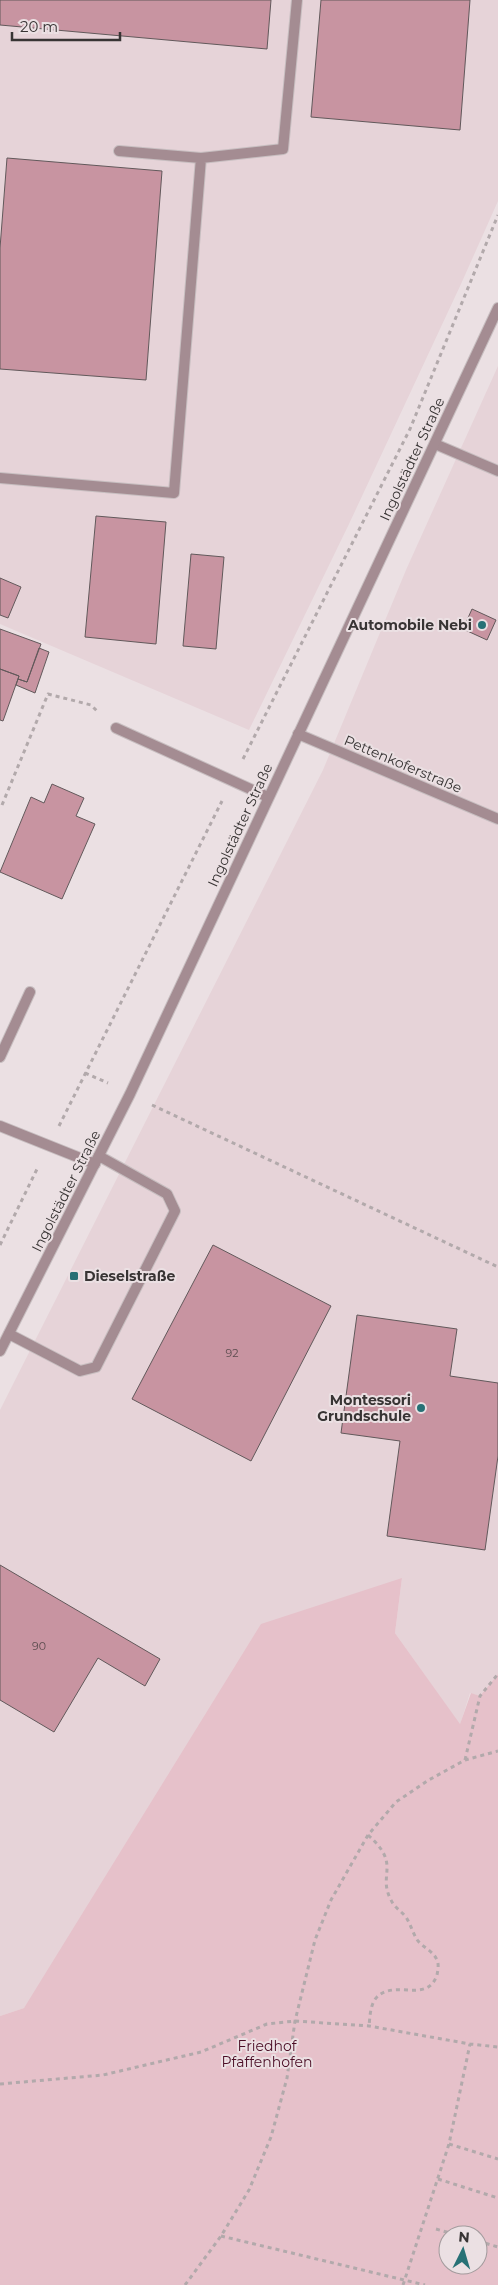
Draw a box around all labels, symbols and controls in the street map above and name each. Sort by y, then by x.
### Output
scale bar [12,10,120,42]
text: 20 m [20,17,58,36]
street label: Ingolstädter Straße [375,394,449,524]
place label: Automobile Nebi [347,616,472,634]
marker: Automobile Nebi [476,619,488,631]
street label: Pettenkoferstraße [341,731,465,797]
street label: Ingolstädter Straße [203,760,277,890]
street label: Ingolstädter Straße [28,1127,104,1255]
place label: Dieselstraße [84,1267,175,1285]
marker: Dieselstraße [68,1270,80,1282]
house number: 92 [226,1346,238,1360]
place label: Montessori Grundschule [317,1391,411,1425]
marker: Montessori Grundschule [415,1402,427,1414]
house number: 90 [32,1639,46,1653]
park label: Friedhof Pfaffenhofen [221,2037,313,2071]
north arrow [438,2225,488,2275]
text: N [458,2228,471,2247]

